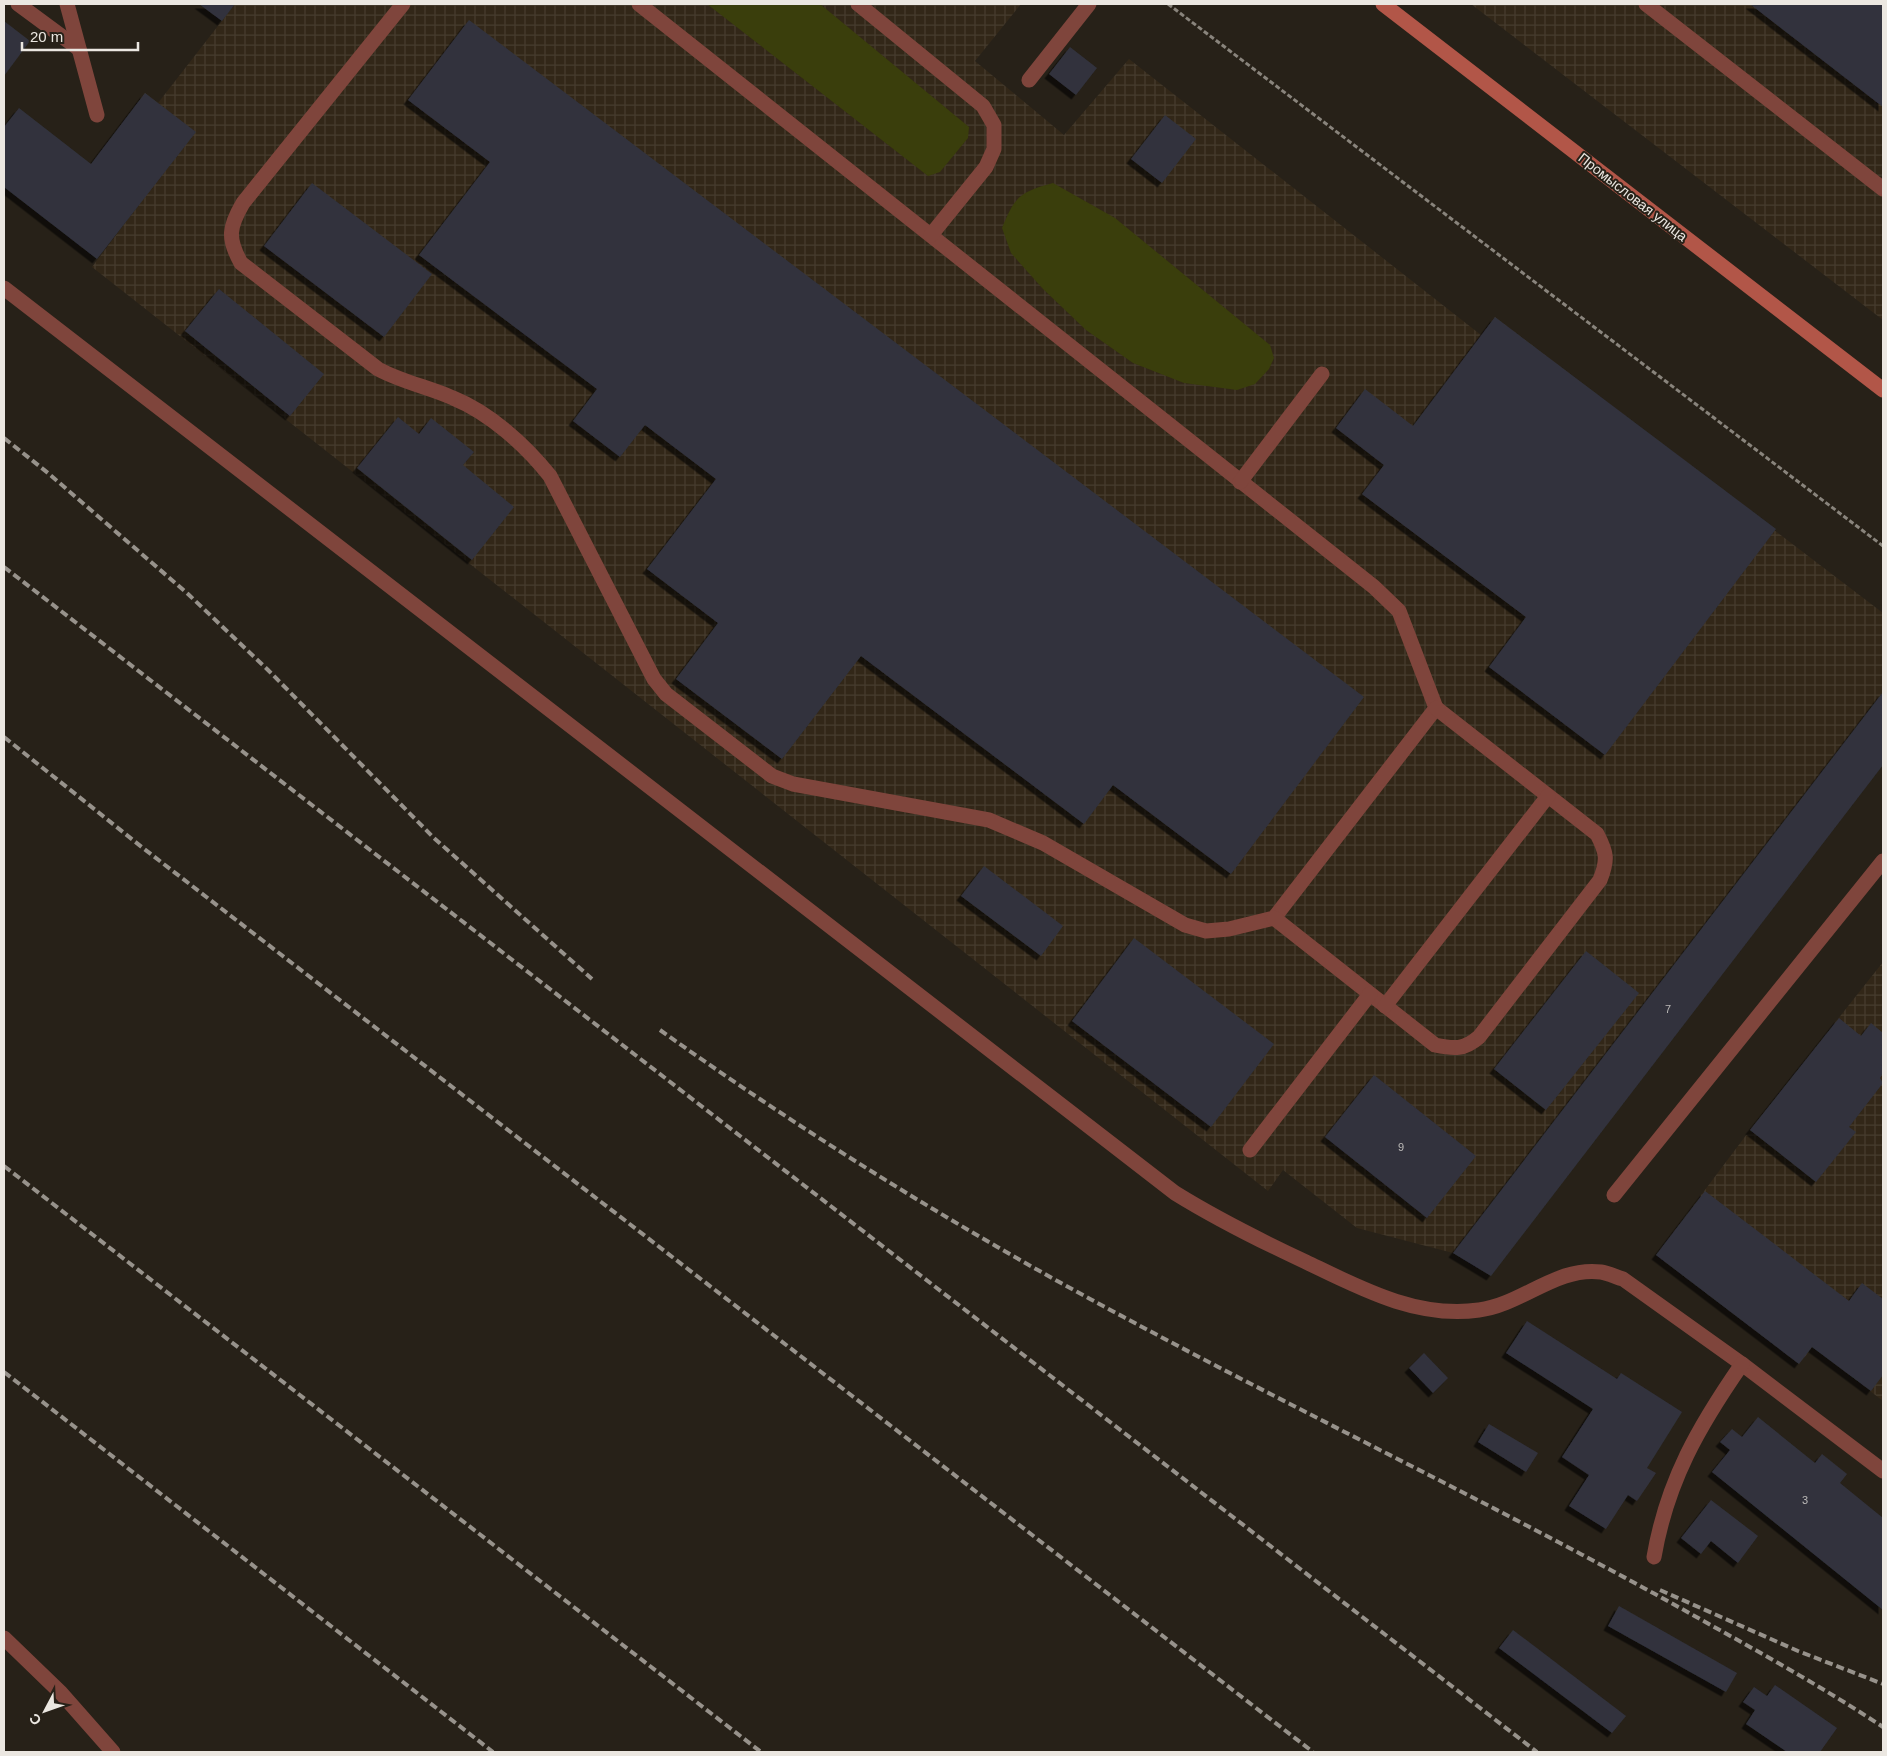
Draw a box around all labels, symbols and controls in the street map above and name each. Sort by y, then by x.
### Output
scale bar [22,20,139,52]
text: 20 m [30,28,63,45]
street label: Промысловая улица [1575,150,1691,245]
house number: 7 [1665,1003,1671,1015]
house number: 9 [1398,1141,1404,1153]
house number: 3 [1802,1494,1808,1506]
north arrow [20,1686,70,1736]
text: С [26,1710,45,1729]

